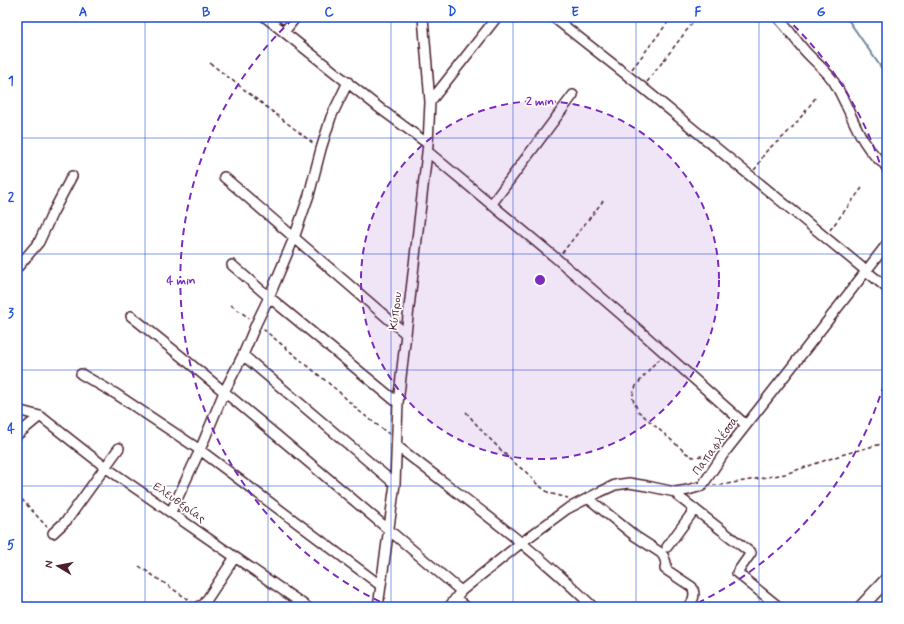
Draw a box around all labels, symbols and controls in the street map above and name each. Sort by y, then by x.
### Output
text: A [79,4,87,21]
text: B [202,4,211,21]
text: C [324,4,334,21]
text: D [448,4,457,21]
text: E [571,4,579,21]
text: F [695,4,702,21]
text: G [817,4,826,21]
text: 1 [8,73,14,90]
text: 2 min [526,94,554,110]
text: 2 [8,189,15,206]
text: 4 min [166,273,196,289]
centre of rings [533,273,547,287]
street label: Κύπρου [386,290,406,331]
text: 3 [8,305,14,322]
street label: Παπαφλέσσα [688,412,743,479]
text: 4 [7,421,15,438]
street label: Ελευθερίας [149,479,209,527]
text: 5 [7,537,15,554]
north arrow [38,546,78,586]
text: N [42,560,57,569]

